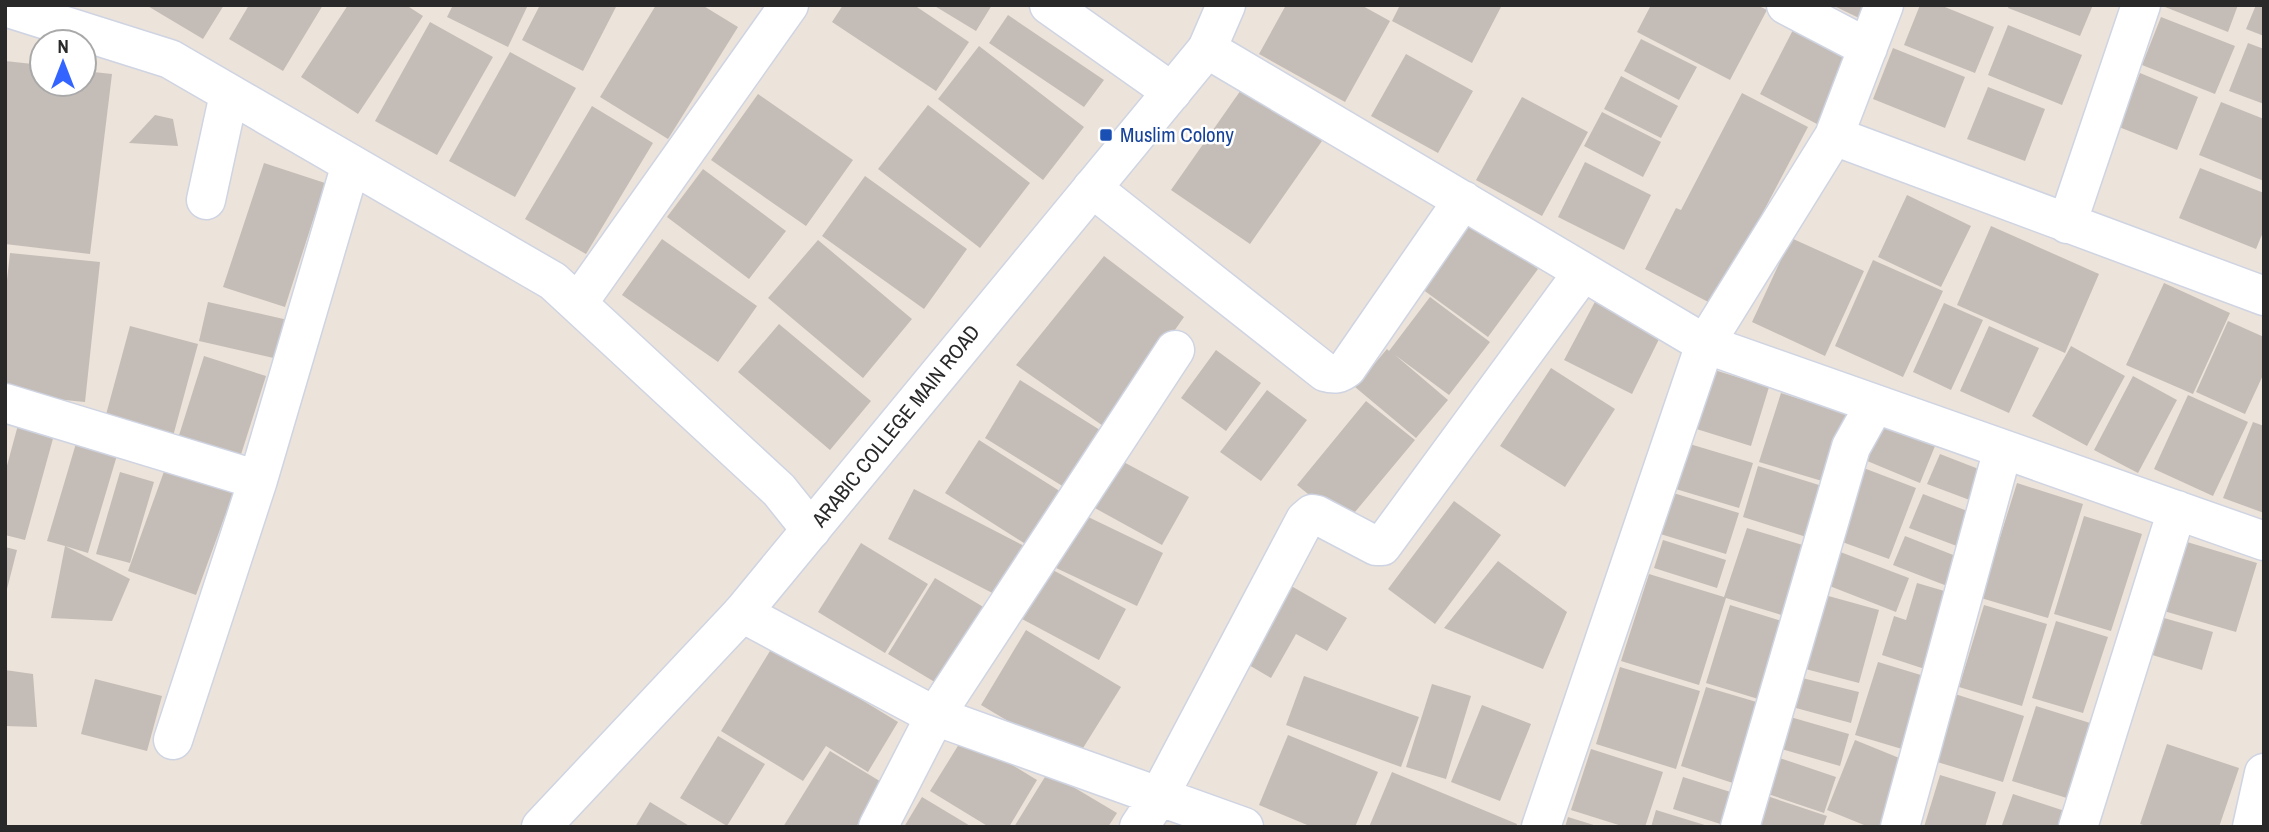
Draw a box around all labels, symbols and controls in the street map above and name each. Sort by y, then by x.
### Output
north arrow [28,28,98,98]
text: N [57,33,69,59]
place label: Muslim Colony [1120,120,1234,149]
marker: Muslim Colony [1098,127,1114,143]
street label: ARABIC COLLEGE MAIN ROAD [804,318,986,534]

